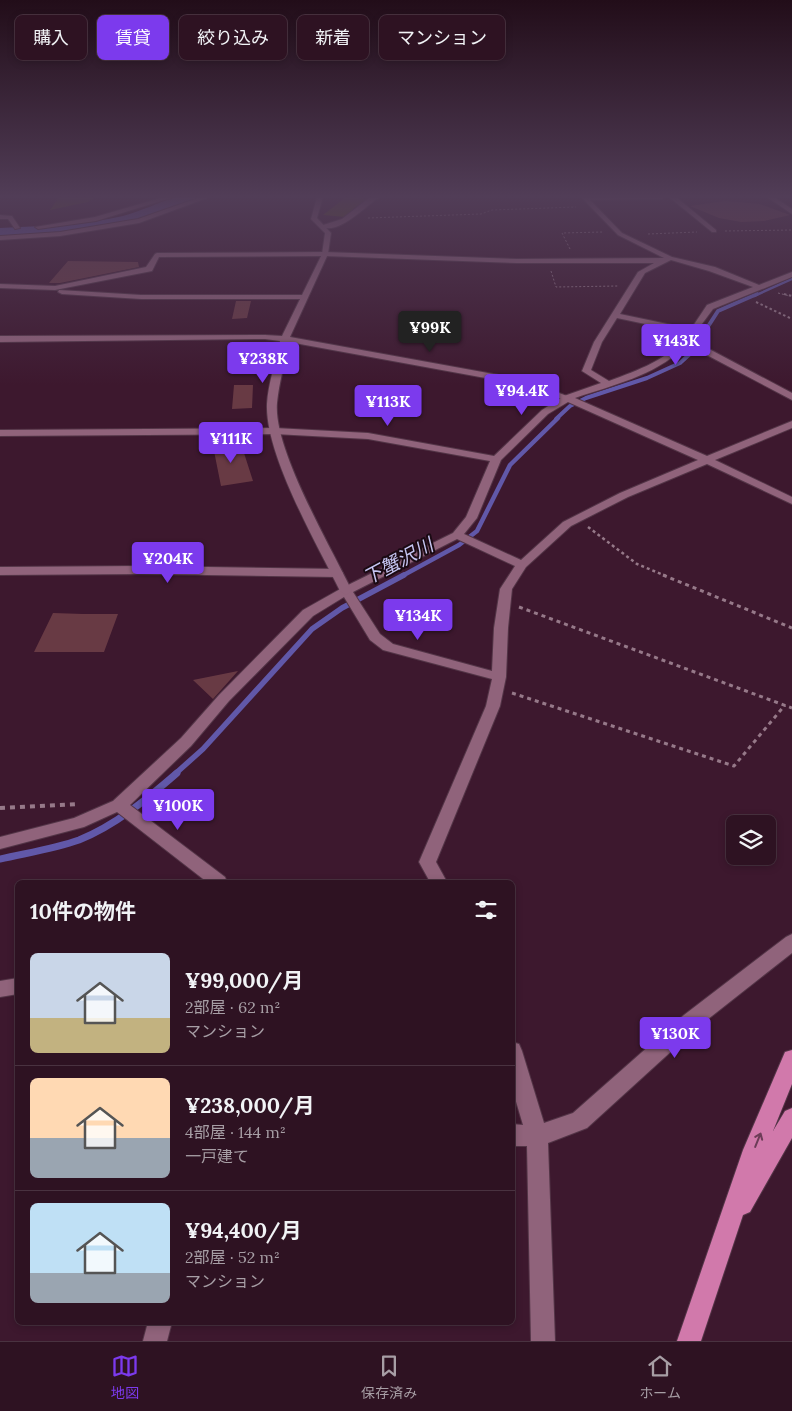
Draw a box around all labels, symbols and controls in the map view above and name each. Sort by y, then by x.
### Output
chip: 購入 [15,15,87,60]
chip: 賃貸 [97,15,169,60]
chip: 絞り込み [179,15,287,60]
chip: 新着 [297,15,369,60]
chip: マンション [379,15,505,60]
pin: ¥99K [400,310,460,353]
text: ¥99K [409,317,451,337]
pin: ¥143K [641,324,711,366]
text: ¥143K [652,330,700,350]
pin: ¥238K [228,342,298,384]
text: ¥238K [238,348,288,368]
pin: ¥94.4K [481,374,563,416]
text: ¥94.4K [495,380,549,400]
pin: ¥113K [353,384,423,427]
text: ¥113K [366,391,410,411]
pin: ¥111K [196,422,266,464]
text: ¥111K [210,428,252,448]
water label: 下蟹沢川 [359,532,439,589]
pin: ¥204K [133,542,203,584]
text: ¥204K [143,548,193,568]
pin: ¥134K [383,598,453,641]
text: ¥134K [394,605,442,625]
pin: ¥100K [143,788,213,831]
text: ¥100K [153,795,203,815]
map controls [726,815,776,865]
button: layers [726,815,776,865]
icon: filters [472,896,500,924]
text: 10件の物件 [30,898,136,925]
text: ¥99,000/月 [185,967,303,994]
icon: home [70,973,130,1033]
text: 2部屋 · 62 m² [185,997,281,1017]
pin: ¥130K [640,1016,710,1059]
text: マンション [185,1021,265,1041]
text: ¥130K [651,1023,699,1043]
text: ¥238,000/月 [185,1092,314,1119]
icon: home [70,1098,130,1158]
text: 4部屋 · 144 m² [185,1122,286,1142]
one-way arrow [753,1133,763,1148]
text: 一戸建て [185,1146,249,1166]
text: ¥94,400/月 [185,1217,302,1244]
icon: home [70,1223,130,1283]
text: 2部屋 · 52 m² [185,1247,280,1267]
text: マンション [185,1271,265,1291]
tab: 地図 [111,1352,139,1402]
tab: 保存済み [361,1352,417,1402]
tab: ホーム [639,1352,681,1402]

